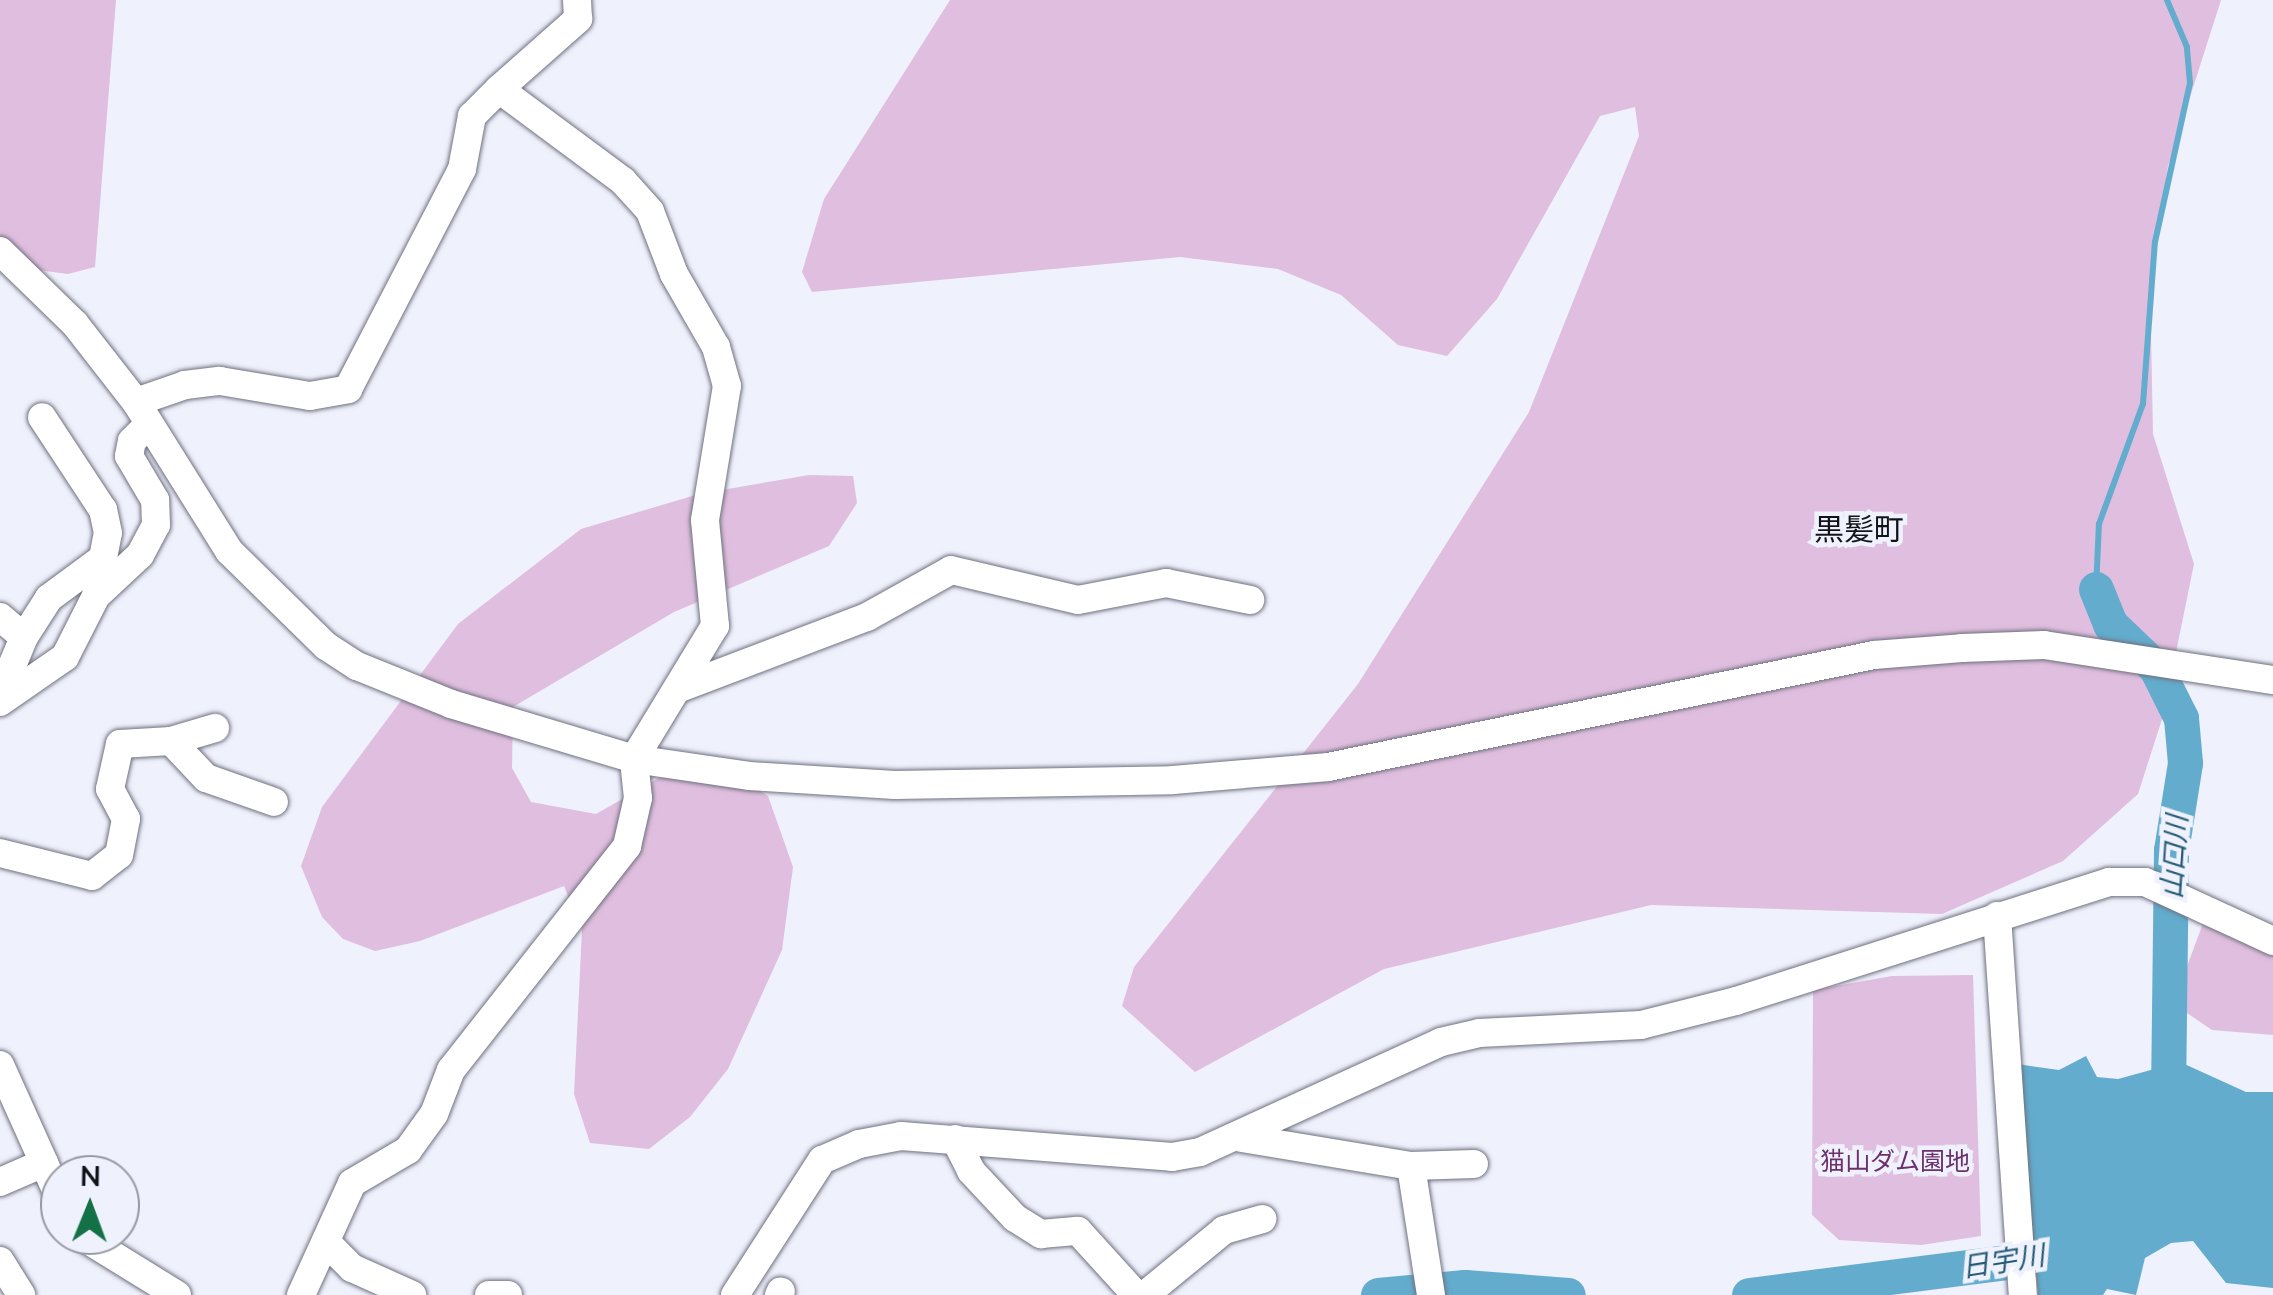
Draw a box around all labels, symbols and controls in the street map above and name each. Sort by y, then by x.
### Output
district label: 黒髪町 [1814,513,1904,549]
water label: 山口川 [2155,814,2195,900]
park label: 猫山ダム園地 [1820,1147,1970,1177]
north arrow [40,1155,140,1255]
text: N [80,1158,101,1196]
water label: 日宇川 [1959,1239,2047,1285]

